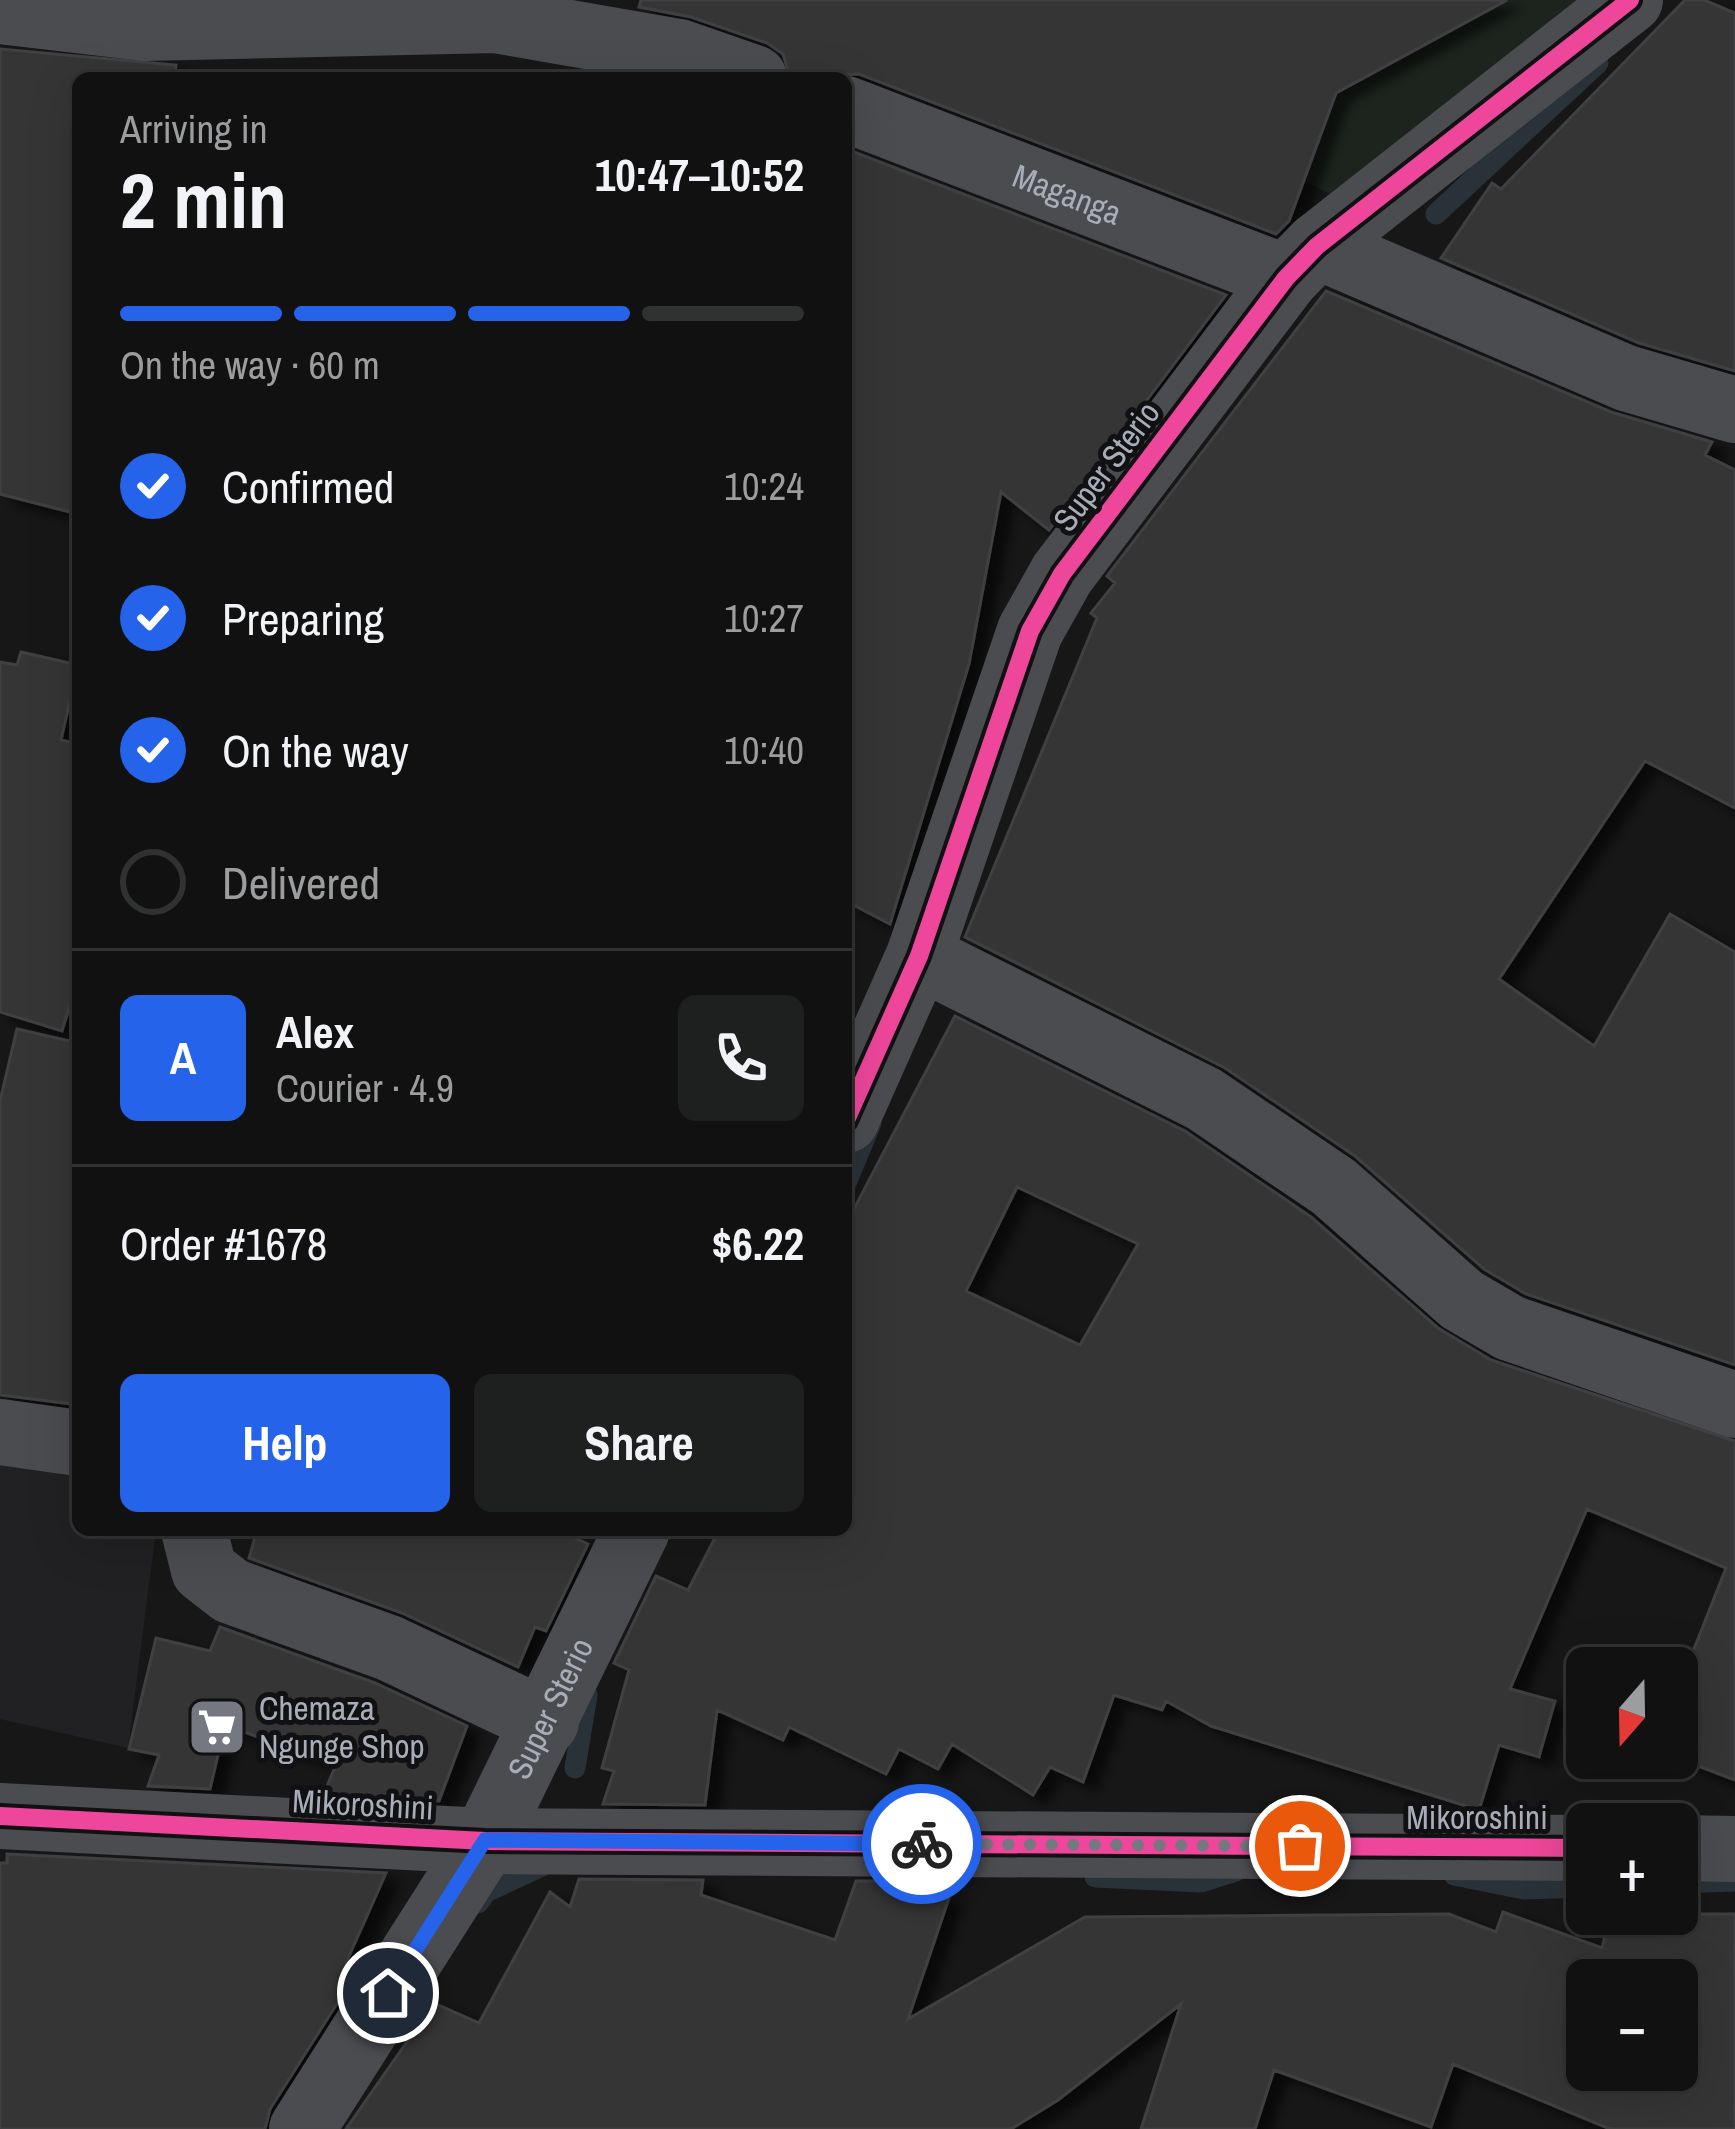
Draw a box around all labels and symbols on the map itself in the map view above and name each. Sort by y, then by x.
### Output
street label: Maganga [1007,153,1128,235]
street label: Super Sterio [1043,392,1169,540]
street label: Super Sterio [497,1630,603,1786]
north arrow [1566,1647,1698,1779]
place label: Chemaza Ngunge Shop [259,1686,425,1768]
supermarket icon: Chemaza Ngunge Shop [186,1696,248,1758]
street label: Mikoroshini [291,1778,435,1830]
courier [862,1784,982,1904]
pin [1249,1795,1351,1897]
street label: Mikoroshini [1406,1795,1548,1839]
pin [337,1942,439,2044]

